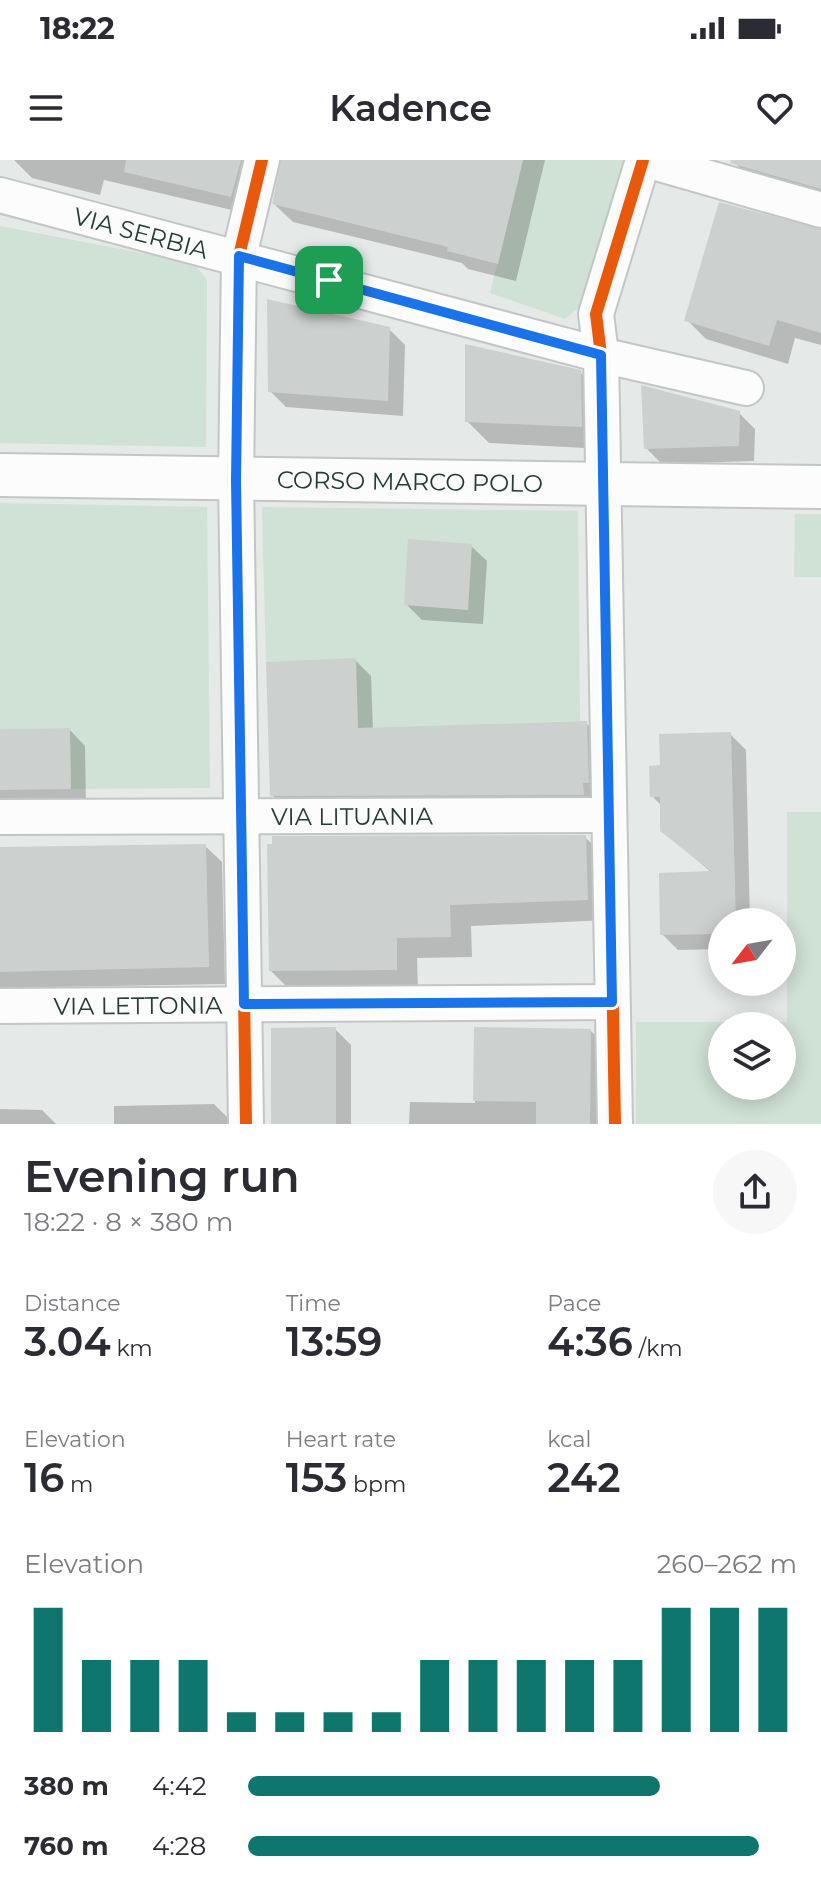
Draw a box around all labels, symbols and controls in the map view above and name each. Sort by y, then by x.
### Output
text: 18:22 [40,10,115,47]
icon: menu [24,86,68,130]
text: Kadence [329,86,492,130]
icon: heart [753,86,797,130]
street label: VIA SERBIA [71,201,212,265]
pin [295,246,363,314]
icon: arrive [307,258,351,302]
street label: CORSO MARCO POLO [277,465,543,497]
street label: VIA LITUANIA [271,801,434,831]
north arrow [708,908,796,996]
map controls [708,908,796,1100]
street label: VIA LETTONIA [53,990,223,1020]
button: layers [708,1012,796,1100]
text: Evening run [24,1149,300,1203]
button: share [713,1150,797,1234]
text: 18:22 · 8 × 380 m [24,1206,233,1238]
text: Distance [24,1290,121,1317]
text: Time [286,1290,341,1317]
text: Pace [547,1290,601,1317]
text: 3.04 [24,1317,111,1366]
text: 13:59 [286,1317,382,1366]
text: 4:36 [547,1317,633,1366]
text: km [111,1335,153,1362]
text: /km [633,1335,682,1362]
text: Elevation [24,1426,126,1453]
text: Heart rate [286,1426,396,1453]
text: kcal [547,1426,591,1453]
text: 16 [24,1453,64,1502]
text: 153 [286,1453,347,1502]
text: 242 [547,1453,620,1502]
text: m [64,1471,93,1498]
text: bpm [347,1471,406,1498]
text: Elevation [24,1548,144,1580]
text: 260–262 m [657,1548,797,1580]
text: 380 m [24,1770,109,1802]
text: 4:42 [152,1770,207,1802]
text: 760 m [24,1830,108,1862]
text: 4:28 [152,1830,206,1862]

